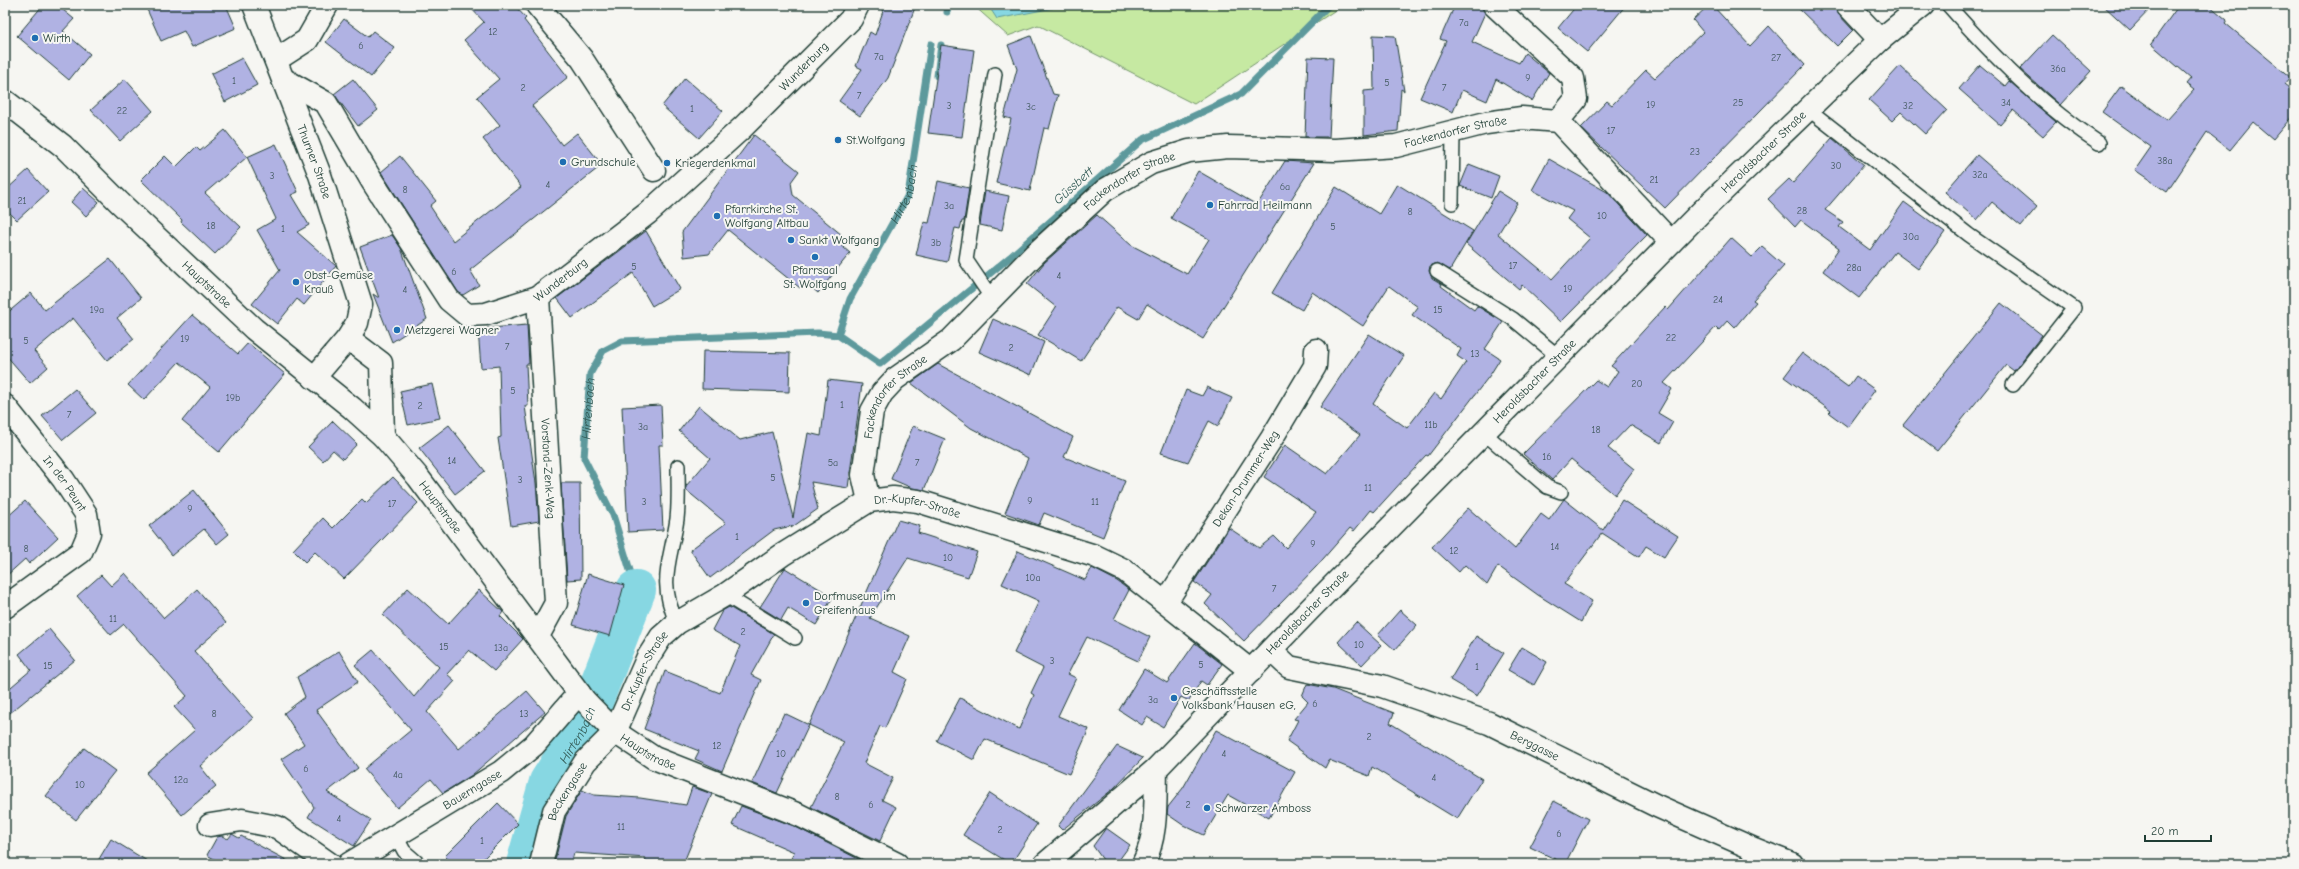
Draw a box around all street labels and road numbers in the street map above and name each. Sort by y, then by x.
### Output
street label: Wunderburg [776,39,831,94]
street label: Heroldsbacher Straße [1718,108,1809,196]
street label: Fackendorfer Straße [1403,113,1508,151]
street label: Thurner Straße [294,123,334,201]
street label: Fackendorfer Straße [1080,149,1177,213]
street label: Wunderburg [531,255,590,305]
street label: Hauptstraße [179,258,234,311]
street label: Heroldsbacher Straße [1490,336,1579,426]
street label: Fackendorfer Straße [861,352,930,440]
street label: Vorstand-Zenk-Weg [538,418,558,519]
street label: Dekan-Drummer-Weg [1210,428,1282,529]
street label: In der Peunt [40,453,90,514]
street label: Hauptstraße [416,478,465,536]
street label: Dr.-Kupfer-Straße [873,491,962,521]
street label: Heroldsbacher Straße [1263,567,1352,657]
street label: Dr.-Kupfer-Straße [618,627,670,713]
street label: Berggasse [1508,728,1562,764]
street label: Hauptstraße [618,731,678,773]
street label: Beckengasse [545,760,590,822]
street label: Bauerngasse [440,766,504,812]

